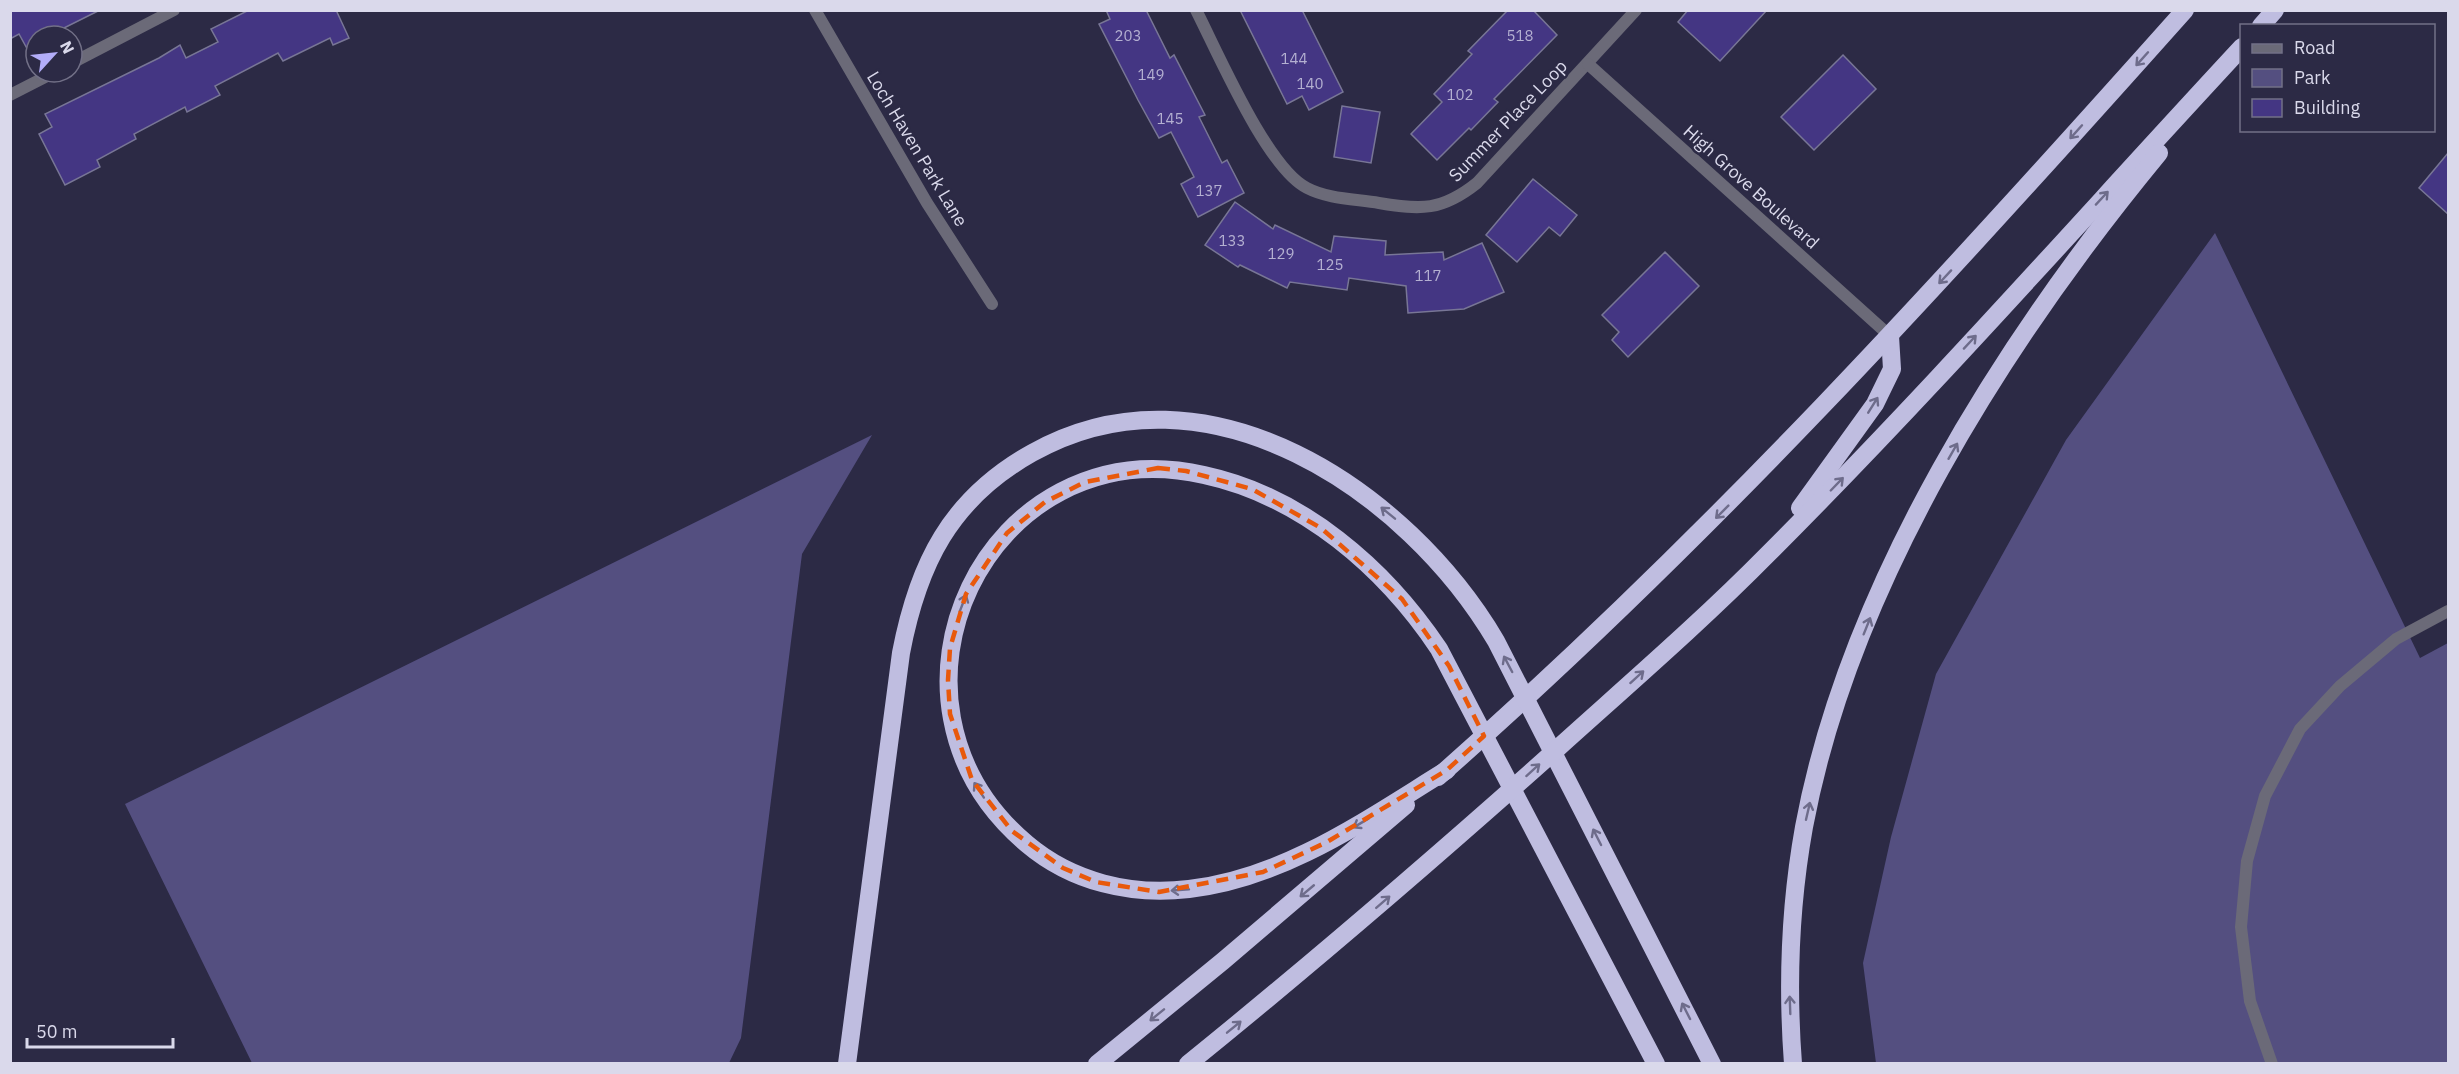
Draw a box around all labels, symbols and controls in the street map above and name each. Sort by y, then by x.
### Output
north arrow [24,24,84,84]
legend [2240,24,2435,132]
house number: 203 [1114,26,1142,45]
house number: 518 [1506,26,1534,45]
text: Road [2294,36,2335,59]
text: N [56,37,79,57]
house number: 144 [1280,49,1308,68]
one-way arrow [2135,51,2149,66]
street label: Summer Place Loop [1444,55,1572,186]
house number: 149 [1137,65,1165,84]
text: Park [2294,66,2331,89]
street label: Loch Haven Park Lane [862,67,973,231]
house number: 140 [1296,74,1324,93]
house number: 102 [1446,85,1474,104]
text: Building [2294,96,2361,119]
house number: 145 [1156,109,1184,128]
street label: High Grove Boulevard [1679,120,1824,254]
one-way arrow [2070,124,2084,140]
house number: 137 [1195,181,1223,200]
one-way arrow [2095,191,2109,206]
house number: 133 [1218,231,1246,250]
house number: 129 [1267,244,1295,263]
house number: 125 [1316,255,1344,274]
house number: 117 [1414,266,1442,285]
one-way arrow [1938,269,1952,284]
one-way arrow [1963,335,1977,350]
one-way arrow [1867,397,1879,414]
one-way arrow [1947,443,1959,460]
one-way arrow [1829,477,1844,492]
one-way arrow [1714,504,1729,519]
one-way arrow [1380,506,1396,519]
one-way arrow [958,594,969,613]
one-way arrow [1862,617,1873,636]
one-way arrow [1502,656,1514,673]
one-way arrow [1629,670,1644,684]
one-way arrow [1525,763,1540,777]
one-way arrow [973,782,985,799]
one-way arrow [1802,802,1814,821]
one-way arrow [1353,817,1370,829]
one-way arrow [1591,829,1603,847]
one-way arrow [1299,884,1315,897]
one-way arrow [1171,885,1191,896]
one-way arrow [1375,895,1390,909]
one-way arrow [1784,996,1796,1016]
one-way arrow [1679,1003,1691,1021]
one-way arrow [1150,1009,1166,1022]
scale bar [27,1011,172,1049]
text: 50 m [36,1020,78,1043]
one-way arrow [1225,1020,1241,1033]

